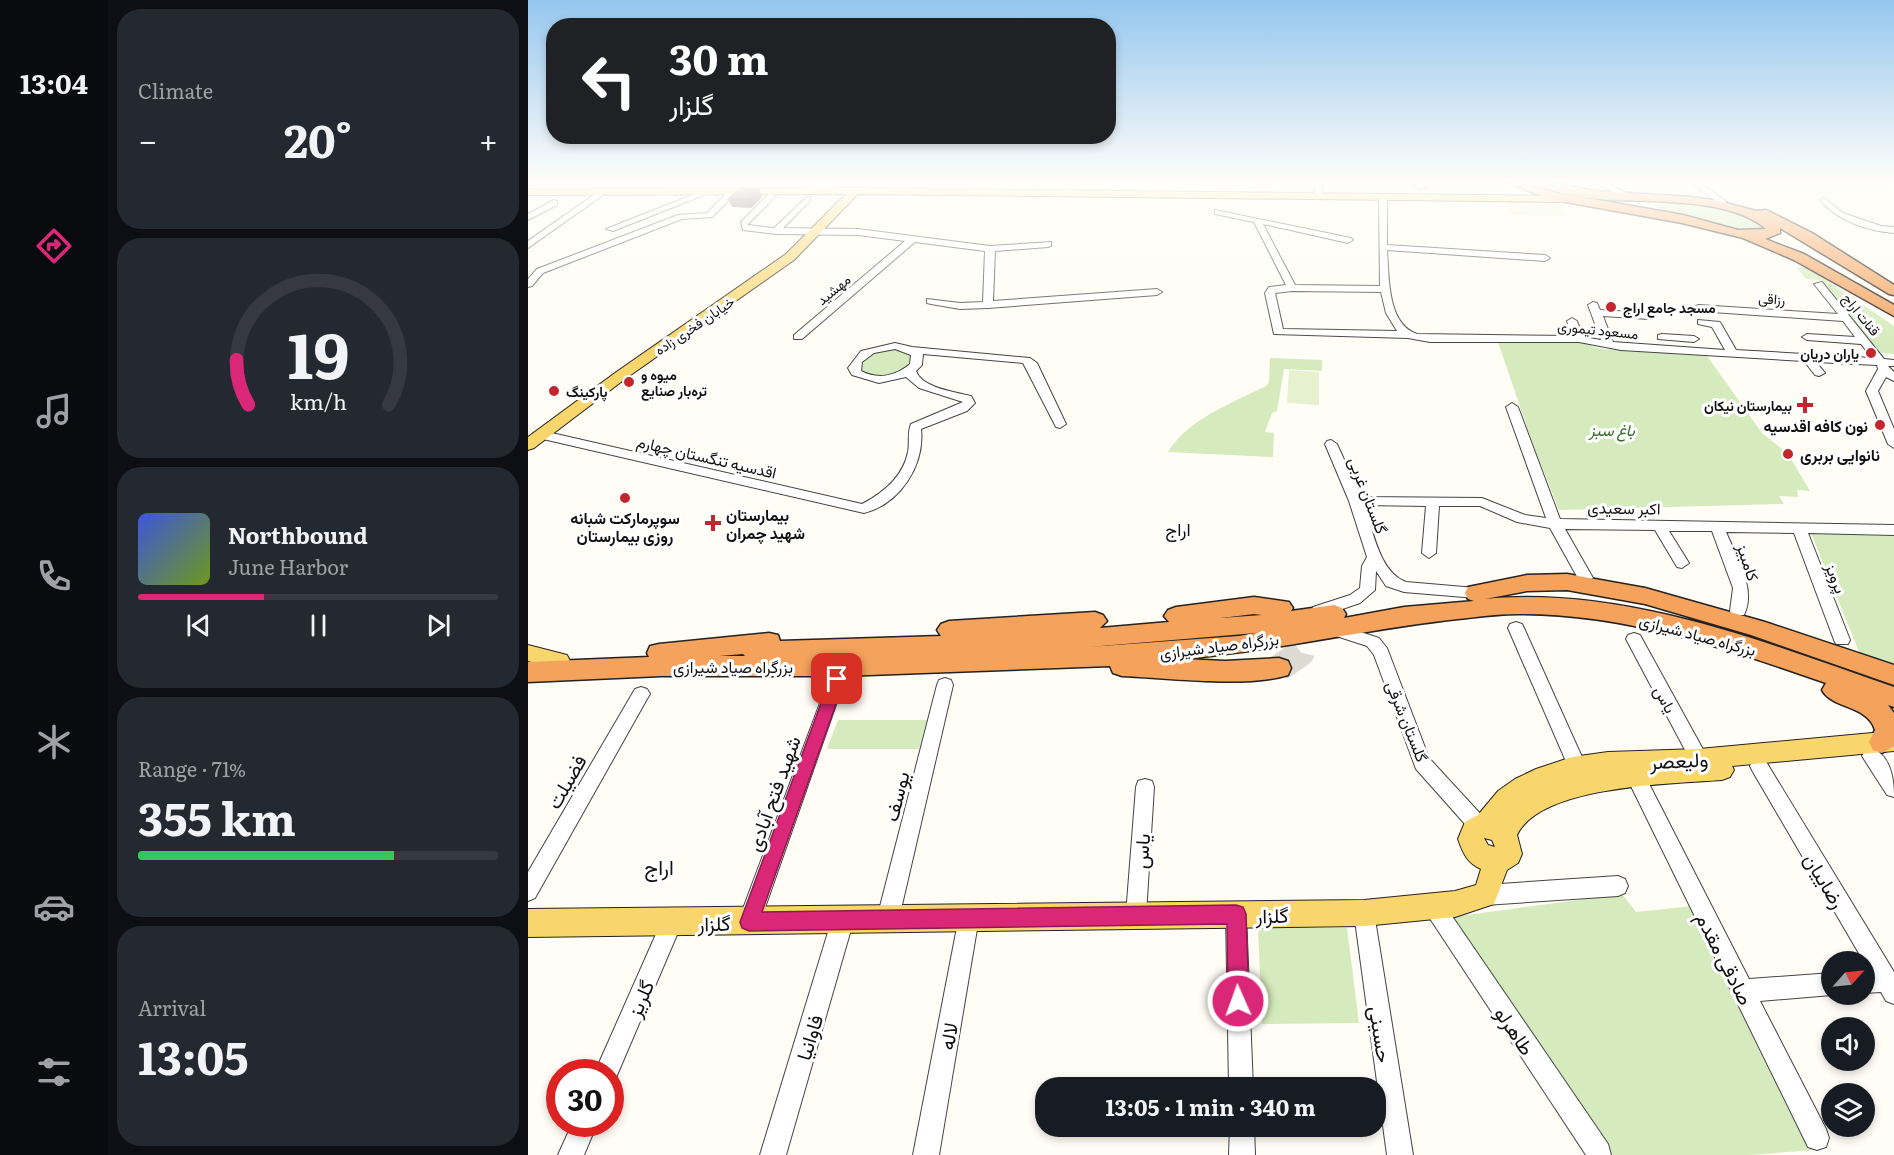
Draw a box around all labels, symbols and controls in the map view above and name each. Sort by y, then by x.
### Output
text: 30 m [669,26,769,88]
icon: left [570,42,648,120]
text: 13:04 [20,62,88,102]
text: Climate [138,75,213,105]
text: گلزار [669,83,714,123]
text: 20° [284,105,352,172]
text: − [138,114,157,163]
text: + [479,114,498,163]
icon: directions [33,225,75,267]
street label: مهشید [812,269,854,309]
street label: رزاقی [1758,287,1786,309]
street label: قنات اراج [1837,288,1885,341]
street label: خیابان فخری زاده [650,291,738,359]
place label: مسجد جامع اراج [1623,297,1716,318]
marker: مسجد جامع اراج [1604,300,1618,314]
text: 19 [287,306,349,398]
street label: مسعود تیموری [1557,315,1639,343]
place label: یاران دریان [1800,343,1859,363]
marker: یاران دریان [1864,346,1878,360]
place label: میوه و تره‌بار صنایع [641,364,707,401]
marker: میوه و تره‌بار صنایع [622,375,636,389]
place label: پارکینگ [566,381,608,402]
marker: پارکینگ [547,384,561,398]
text: km/h [289,386,347,418]
icon: music [33,390,75,432]
place label: بیمارستان نیکان [1704,395,1792,415]
marker: بیمارستان نیکان [1796,396,1814,414]
place label: نون کافه اقدسیه [1763,413,1868,437]
park label: باغ سبز [1588,417,1636,442]
marker: نون کافه اقدسیه [1873,418,1887,432]
street label: اقدسیه تنگستان چهارم [635,428,779,485]
place label: نانوایی بربری [1800,442,1880,466]
marker: نانوایی بربری [1781,447,1795,461]
street label: گلستان غربی [1343,453,1395,537]
marker: سوپرمارکت شبانه روزی بیمارستان [618,491,632,505]
street label: اکبر سعیدی [1587,494,1661,520]
place label: بیمارستان شهید چمران [726,502,805,545]
place label: سوپرمارکت شبانه روزی بیمارستان [570,505,680,547]
marker: بیمارستان شهید چمران [704,514,722,532]
district label: اراج [1165,515,1191,542]
text: Northbound [228,518,368,551]
street label: کامبیز [1731,539,1766,584]
text: June Harbor [228,551,348,581]
icon: phone [33,555,75,597]
street label: پرویز [1819,559,1854,597]
street label: بزرگراه صیاد شیرازی [1637,607,1759,661]
icon: previous [182,609,215,642]
icon: pause [302,609,335,642]
icon: next [422,609,455,642]
street label: بزرگراه صیاد شیرازی [1158,626,1280,664]
pin [811,653,862,704]
street label: بزرگراه صیاد شیرازی [673,654,793,678]
icon: arrive [820,662,853,695]
street label: گلستان شرقی [1381,677,1435,765]
street label: یاس [1649,681,1683,717]
icon: climate [33,721,75,763]
street label: شهید فتح آبادی [737,731,808,855]
street label: ولیعصر [1648,742,1709,776]
street label: فضیلت [537,748,593,814]
text: Range · 71% [138,753,246,783]
street label: یوسف [874,768,916,824]
text: 355 km [138,783,296,850]
street label: یاس [1124,832,1156,870]
street label: رضاییان [1798,846,1854,914]
district label: اراج [644,850,674,882]
icon: car [33,886,75,928]
street label: گلزار [1254,899,1289,929]
street label: صادقی مقدم [1690,906,1762,1010]
street label: گلزار [696,907,731,937]
north arrow [1821,951,1875,1005]
map controls [1821,951,1875,1137]
position arrow [1206,969,1270,1033]
street label: گلریز [617,975,660,1022]
text: Arrival [138,992,206,1022]
street label: طاهرلو [1489,1000,1543,1060]
street label: حسینی [1363,1003,1401,1065]
street label: فاوانیا [787,1011,829,1063]
button: sound [1821,1017,1875,1071]
street label: لاله [930,1020,964,1052]
text: 13:05 [138,1022,249,1089]
icon: filters [33,1051,75,1093]
speed limit sign: 30 [546,1059,624,1137]
button: layers [1821,1083,1875,1137]
text: 13:05 · 1 min · 340 m [1105,1090,1316,1123]

